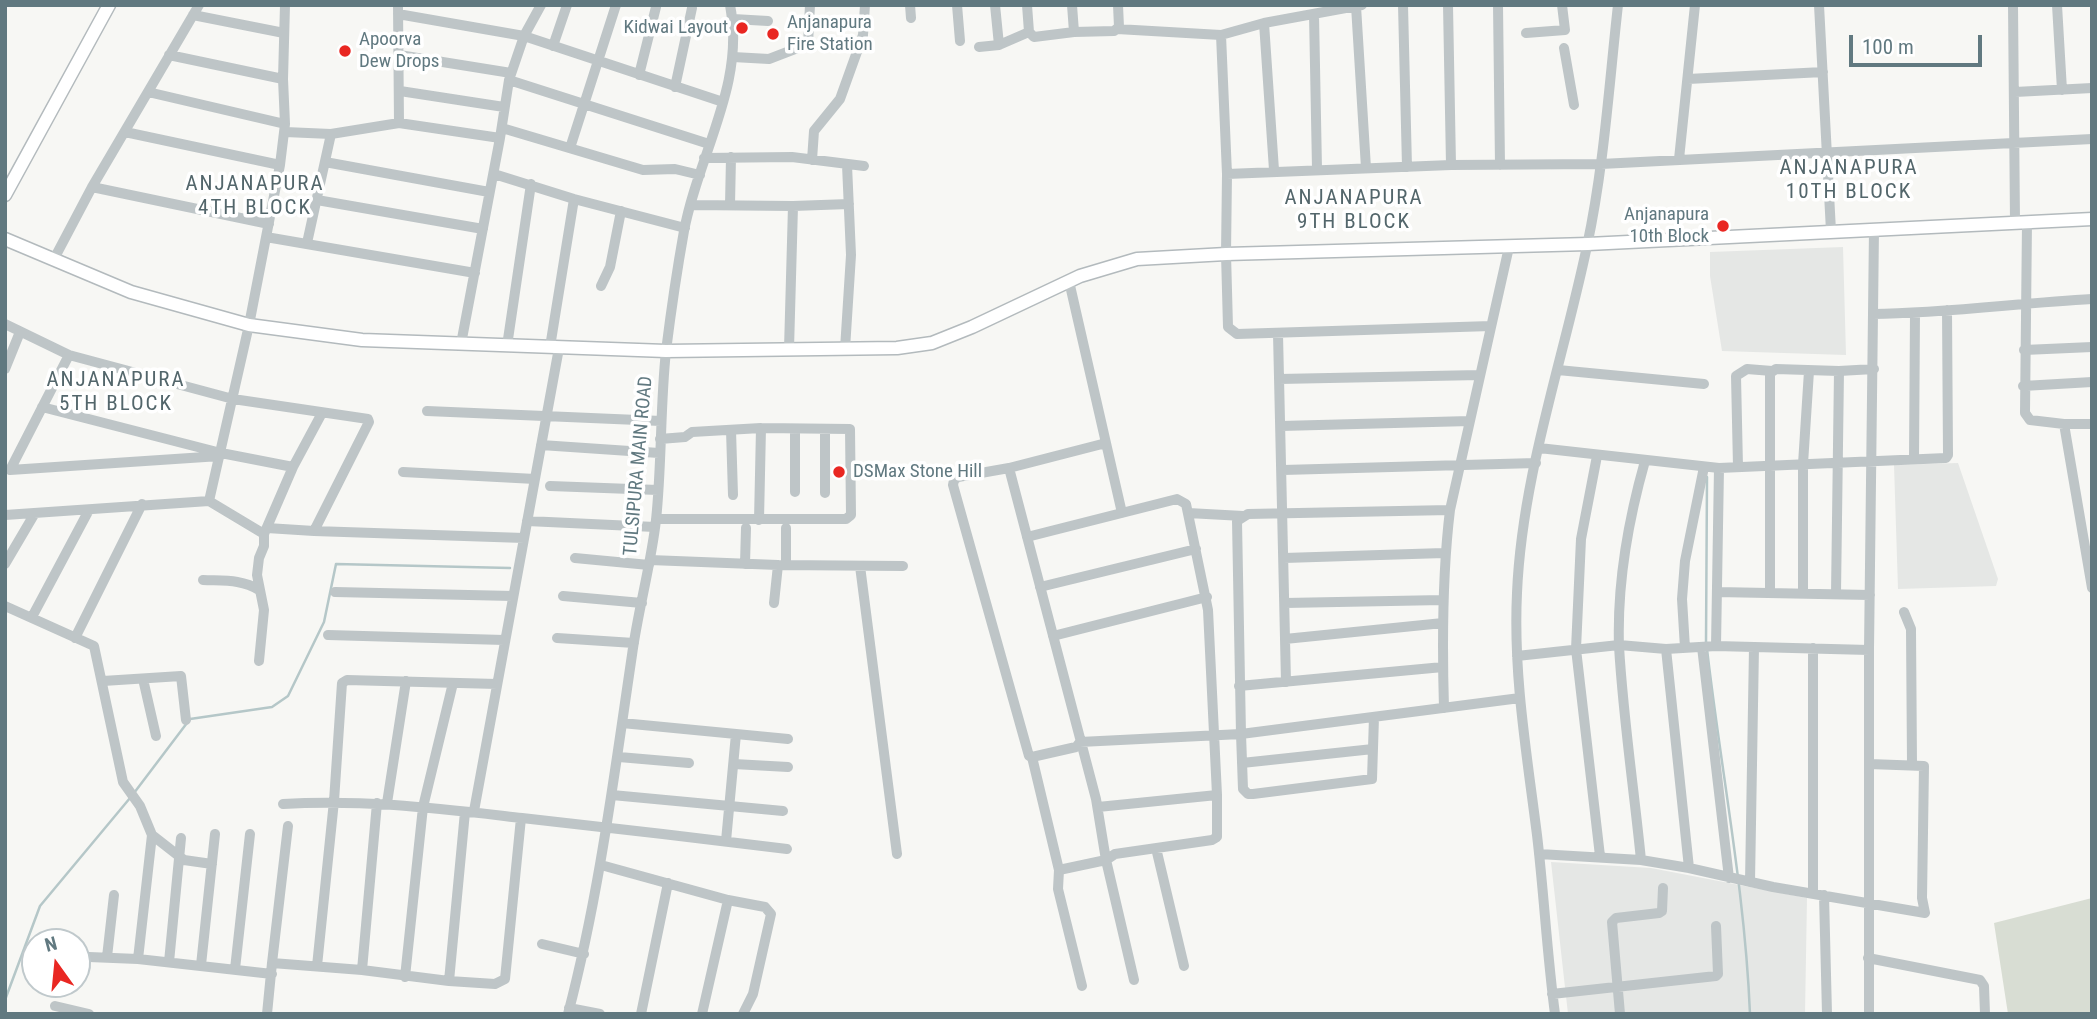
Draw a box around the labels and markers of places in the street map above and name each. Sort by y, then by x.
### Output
place label: Anjanapura Fire Station [787,12,873,56]
place label: Kidwai Layout [624,17,728,39]
marker: Kidwai Layout [734,20,750,36]
marker: Anjanapura Fire Station [765,26,781,42]
place label: Apoorva Dew Drops [359,29,439,73]
marker: Apoorva Dew Drops [337,43,353,59]
place label: Anjanapura 10th Block [1624,204,1709,248]
marker: Anjanapura 10th Block [1715,218,1731,234]
place label: DSMax Stone Hill [853,461,982,483]
marker: DSMax Stone Hill [831,464,847,480]

